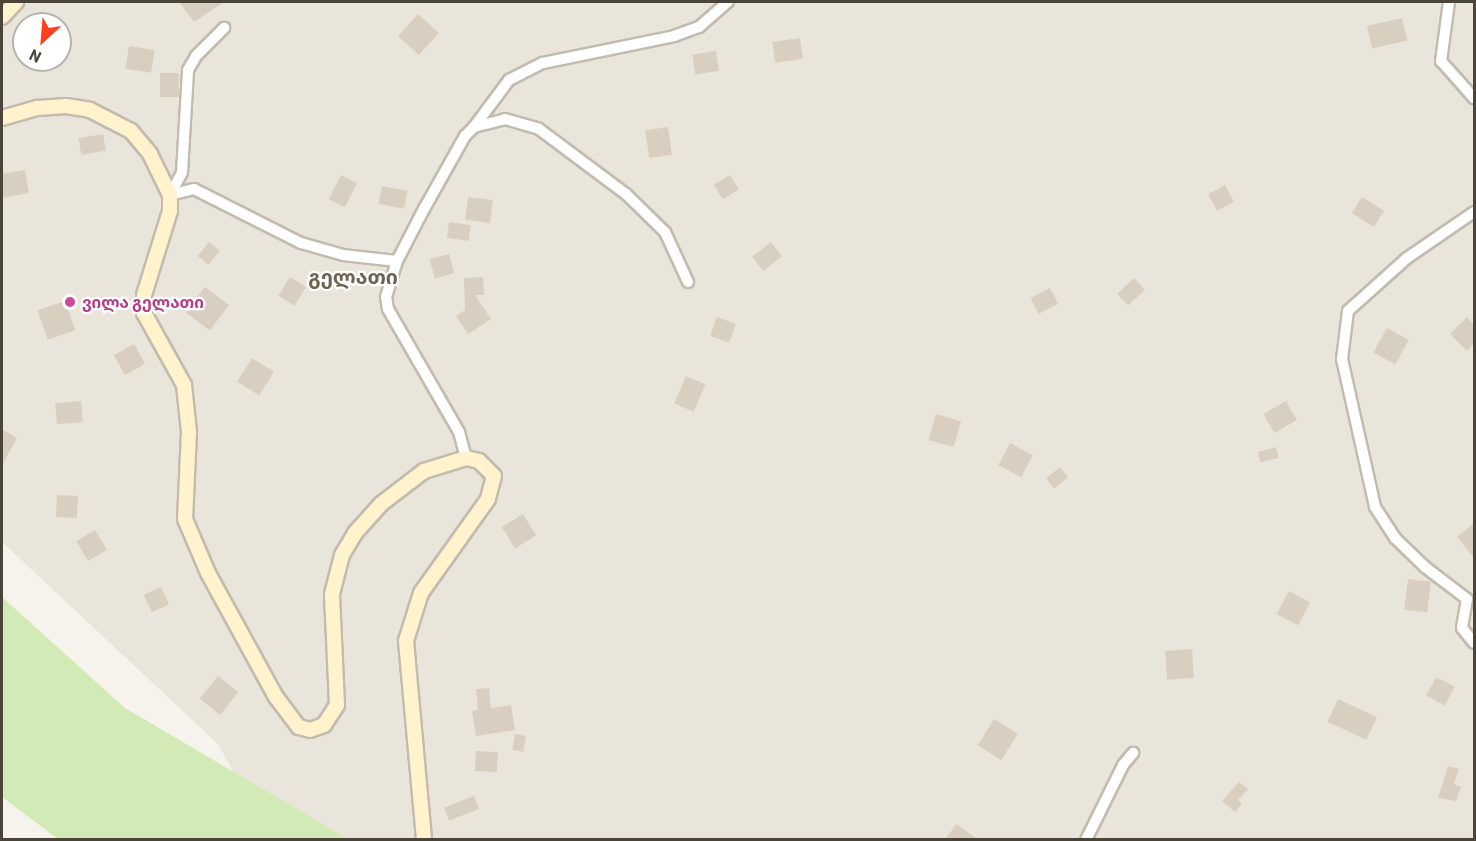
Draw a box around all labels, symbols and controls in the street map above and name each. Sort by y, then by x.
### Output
north arrow [12,12,72,72]
text: N [26,46,44,68]
district label: გელათი [308,264,398,288]
place label: ვილა გელათი [82,292,204,312]
marker: ვილა გელათი [63,295,77,309]

